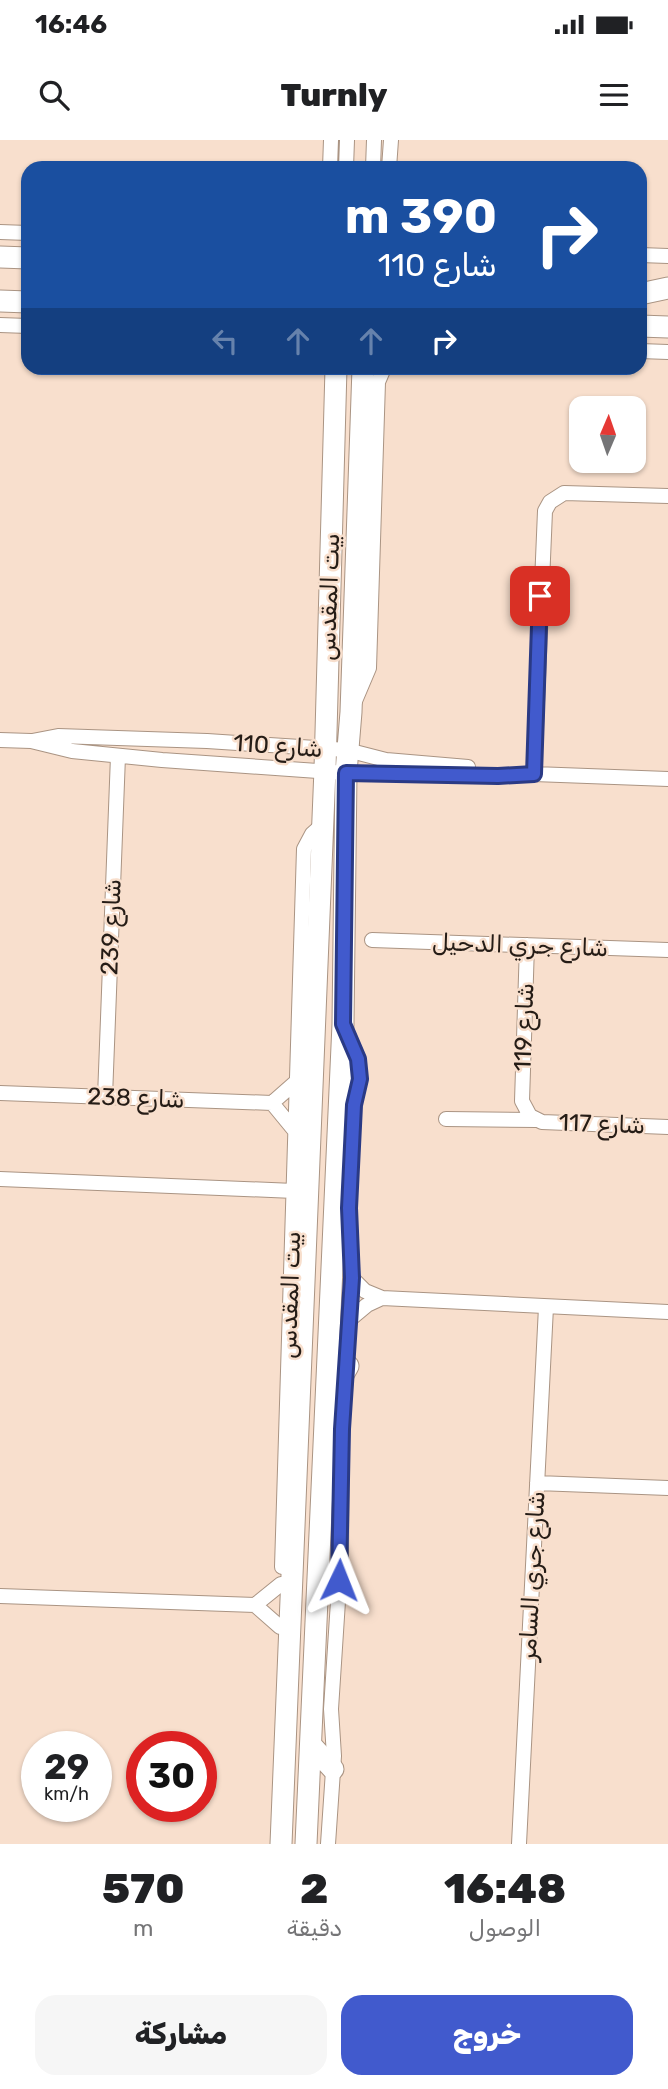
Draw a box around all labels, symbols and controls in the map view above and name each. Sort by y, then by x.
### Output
text: 16:46 [35,9,107,40]
icon: search [35,76,73,114]
text: Turnly [281,76,387,114]
icon: menu [595,76,633,114]
text: 390 m [345,187,497,245]
icon: right [521,189,612,280]
text: شارع 110 [378,246,497,284]
icon: left [206,322,244,360]
icon: ahead [279,322,317,360]
icon: ahead [352,322,390,360]
icon: right [425,322,463,360]
north arrow [569,396,646,472]
map controls [569,396,646,473]
street label: بيت المقدس [313,533,345,661]
pin [510,566,570,626]
icon: arrive [521,577,559,615]
street label: شارع 110 [232,729,324,765]
street label: شارع 239 [95,878,129,976]
street label: شارع جري الدحيل [431,928,609,965]
street label: شارع 119 [508,982,542,1072]
street label: شارع 238 [87,1082,185,1116]
street label: شارع 117 [558,1108,646,1142]
street label: بيت المقدس [274,1231,306,1359]
street label: شارع جري السامر [513,1490,553,1664]
position arrow [302,1543,376,1617]
speed limit sign: 30 [126,1731,217,1822]
text: 29 [44,1746,89,1788]
text: km/h [44,1783,89,1805]
text: 570 [102,1864,185,1914]
text: 2 [300,1864,328,1914]
text: 16:48 [444,1864,566,1914]
text: m [133,1914,153,1942]
text: دقيقة [286,1914,342,1942]
text: الوصول [469,1914,541,1942]
button: مشاركة [35,1995,327,2075]
button: خروج [341,1995,633,2075]

